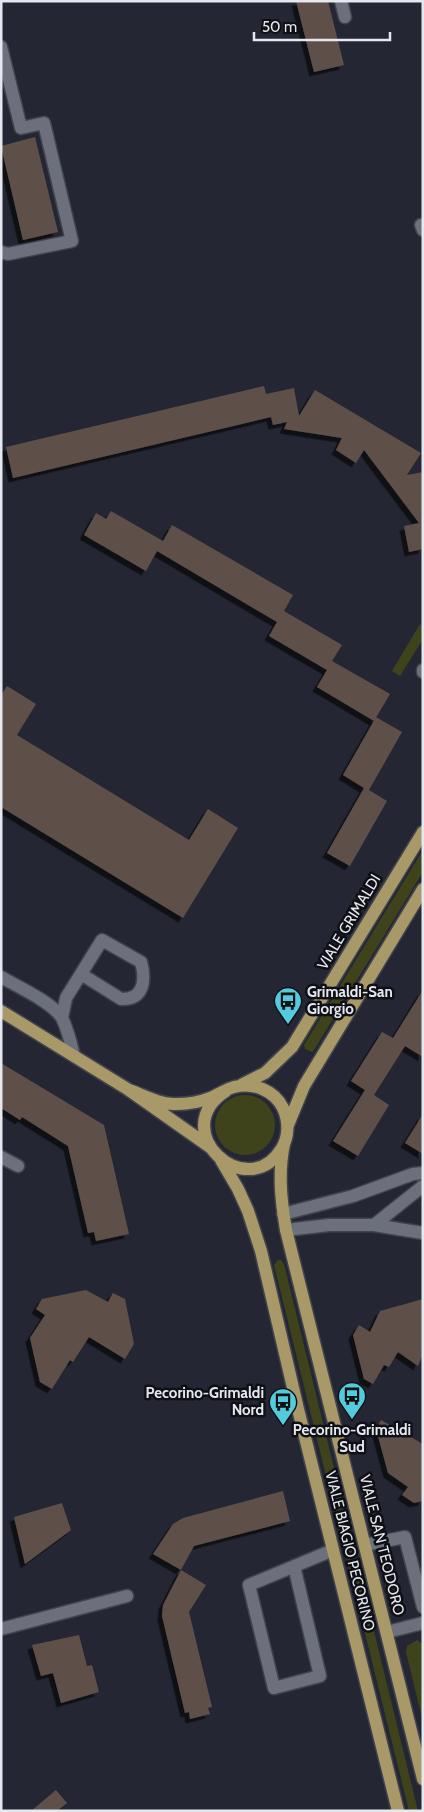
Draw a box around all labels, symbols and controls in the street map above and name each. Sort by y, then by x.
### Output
scale bar [254,10,390,42]
text: 50 m [262,18,297,36]
street label: VIALE GRIMALDI [313,871,385,973]
place label: Grimaldi-San Giorgio [307,983,393,1018]
bus stop icon: Grimaldi-San Giorgio [273,986,303,1025]
bus stop icon: Pecorino-Grimaldi Sud [337,1381,367,1420]
place label: Pecorino-Grimaldi Nord [146,1384,264,1419]
bus stop icon: Pecorino-Grimaldi Nord [268,1387,298,1426]
place label: Pecorino-Grimaldi Sud [293,1421,411,1456]
street label: VIALE BIAGIO PECORINO [321,1469,379,1633]
street label: VIALE SAN TEODORO [356,1473,408,1617]

